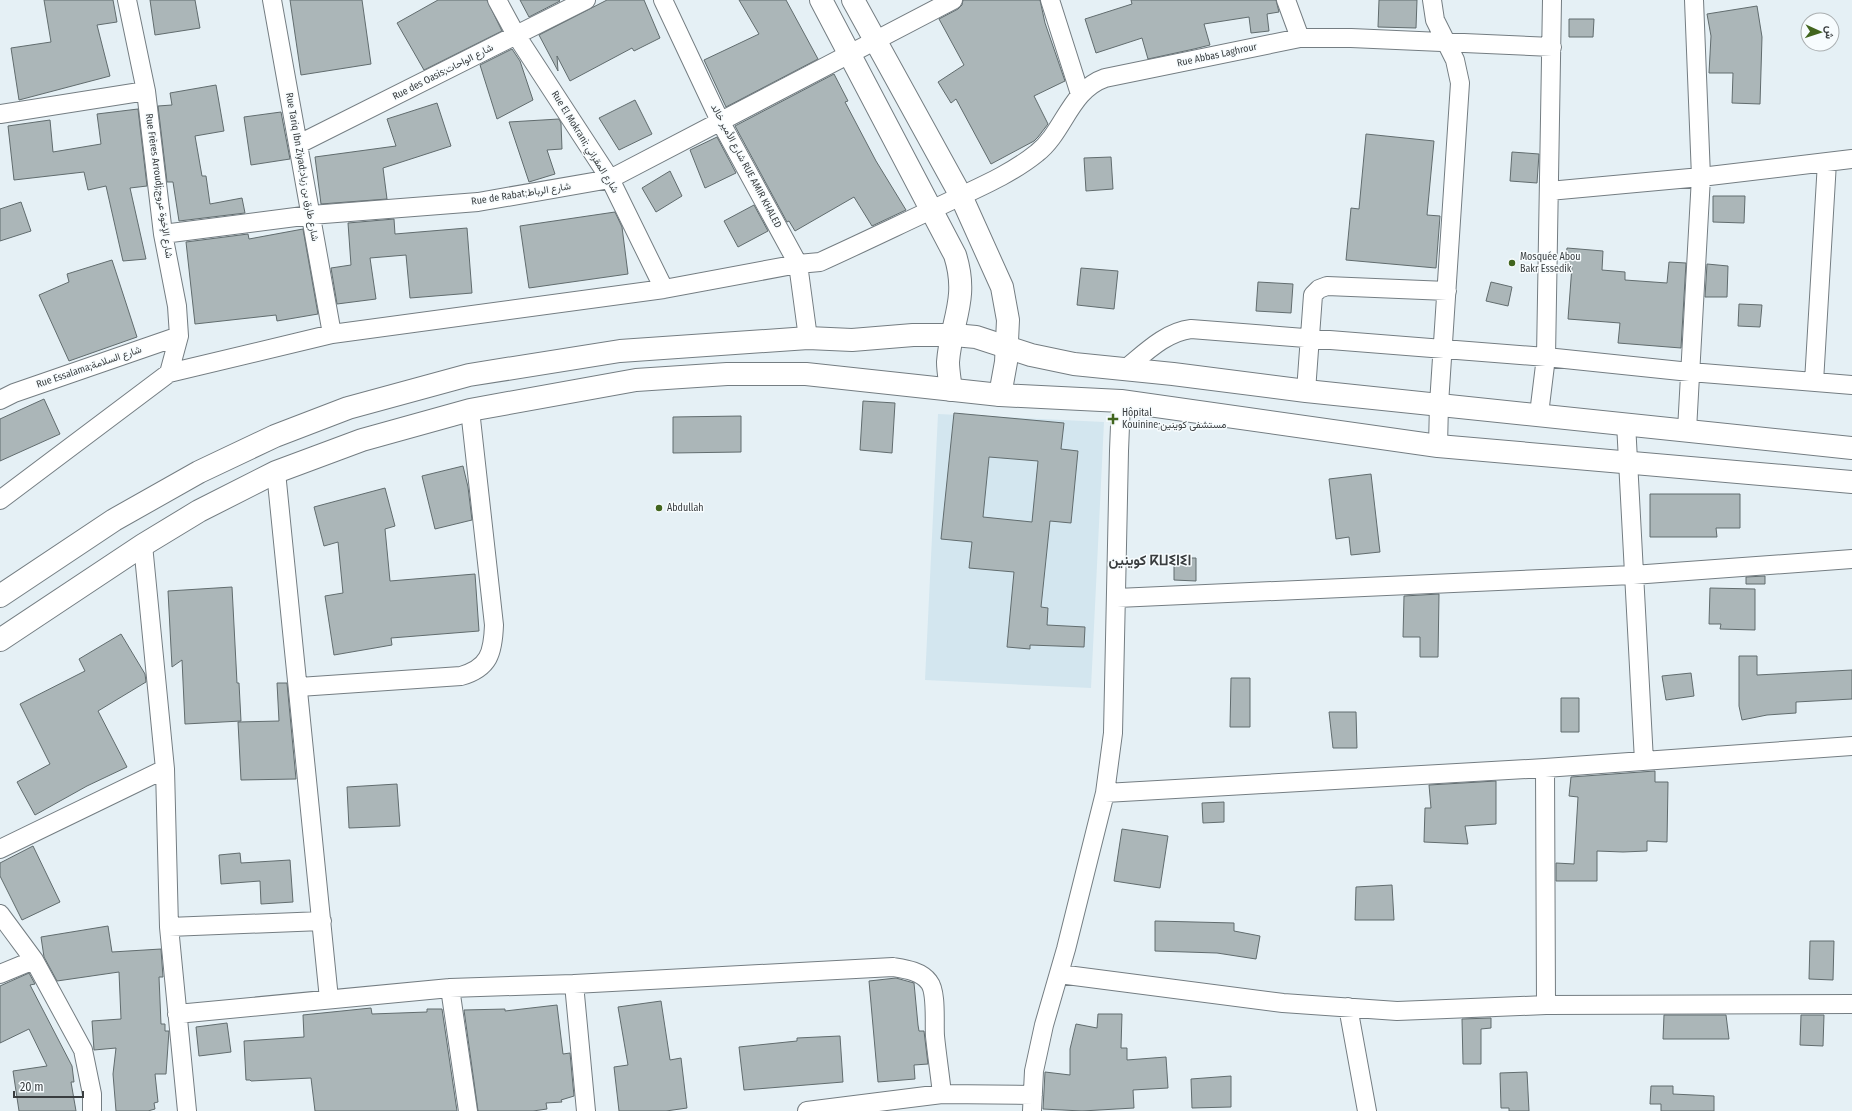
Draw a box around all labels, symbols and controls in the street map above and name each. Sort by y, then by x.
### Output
north arrow [1800,12,1840,52]
text: ش [1823,26,1836,39]
street label: Rue des Oasis;شارع الواحات [391,41,496,103]
street label: Rue Abbas Laghrour [1176,41,1259,69]
street label: Rue El Mokrani; شارع المقراني [547,89,621,196]
street label: Rue Tariq Ibn Ziyad;شارع طارق بن زياد [283,92,321,242]
street label: شارع الأمير خالد RUE AMIR KHALED [708,102,784,230]
street label: Rue Frères Arroudj;شارع الإخوة عروج [143,113,175,259]
street label: Rue de Rabat;شارع الرباط [470,180,572,208]
place label: Mosquée Abou Bakr Essedik [1520,251,1581,275]
marker: Mosquée Abou Bakr Essedik [1507,258,1517,268]
street label: Rue Essalama;شارع السلامة [35,343,143,391]
place label: Hôpital Kouinine;مستشفى كوينين [1122,407,1226,431]
marker: Hôpital Kouinine;مستشفى كوينين [1107,413,1119,425]
place label: Abdullah [667,502,704,514]
marker: Abdullah [654,503,664,513]
district label: كوينين ⴽⵡⵉⵏⵉⵏ [1109,552,1191,569]
scale bar [14,1073,83,1099]
text: 20 m [20,1080,44,1094]

